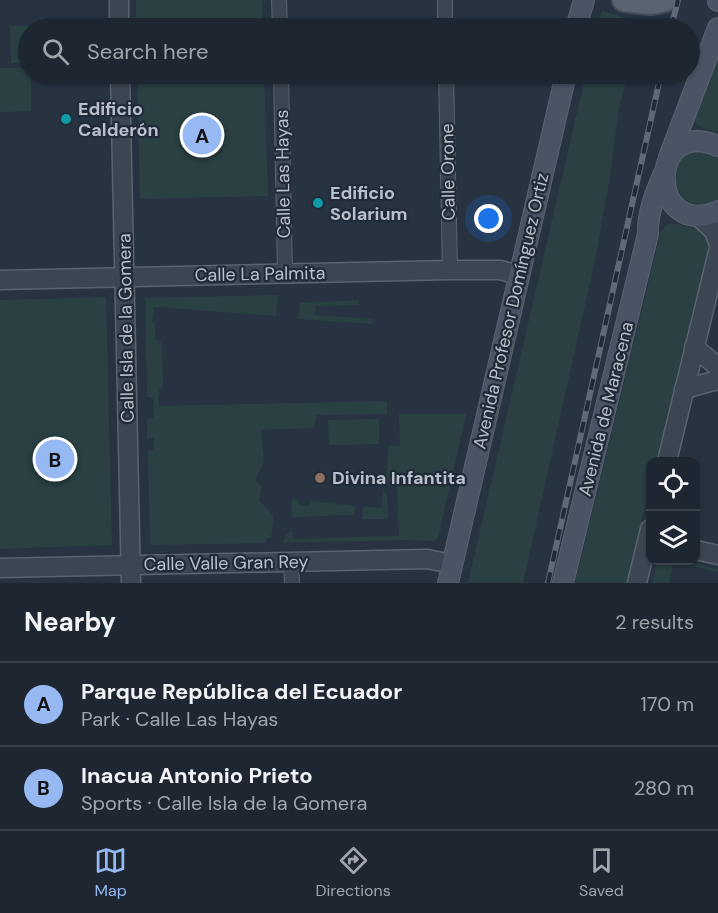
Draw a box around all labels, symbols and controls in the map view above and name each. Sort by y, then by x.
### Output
search box [18,18,700,84]
icon: search [39,35,72,68]
text: Search here [87,37,208,66]
place label: Edificio Calderón [78,97,159,142]
street label: Calle Las Hayas [270,109,296,239]
marker: Edificio Calderón [59,112,73,126]
pin: A [182,112,222,158]
street label: Calle Orone [435,123,461,221]
street label: Avenida Profesor Domínguez Ortiz [468,171,554,451]
place label: Edificio Solarium [330,181,408,226]
marker: Edificio Solarium [311,196,325,210]
your location [474,204,503,233]
street label: Calle Isla de la Gomera [112,233,140,423]
street label: Calle La Palmita [194,261,326,287]
street label: Avenida de Maracena [573,319,639,499]
pin: B [36,436,74,482]
map controls [646,457,700,565]
button: locate [646,457,700,511]
place label: Divina Infantita [332,466,466,490]
marker: Divina Infantita [313,471,327,485]
button: layers [646,511,700,565]
street label: Calle Valle Gran Rey [143,550,309,576]
text: Nearby [24,605,116,639]
text: 2 results [615,609,694,635]
text: Parque República del Ecuador [81,677,402,706]
text: A [36,691,51,717]
text: 170 m [641,691,694,717]
text: Park · Calle Las Hayas [81,706,278,732]
text: Inacua Antonio Prieto [81,761,313,790]
text: B [37,775,50,801]
text: 280 m [634,775,694,801]
text: Sports · Calle Isla de la Gomera [81,790,367,816]
tab: Map [94,844,127,901]
tab: Directions [315,844,391,901]
tab: Saved [579,844,624,901]

